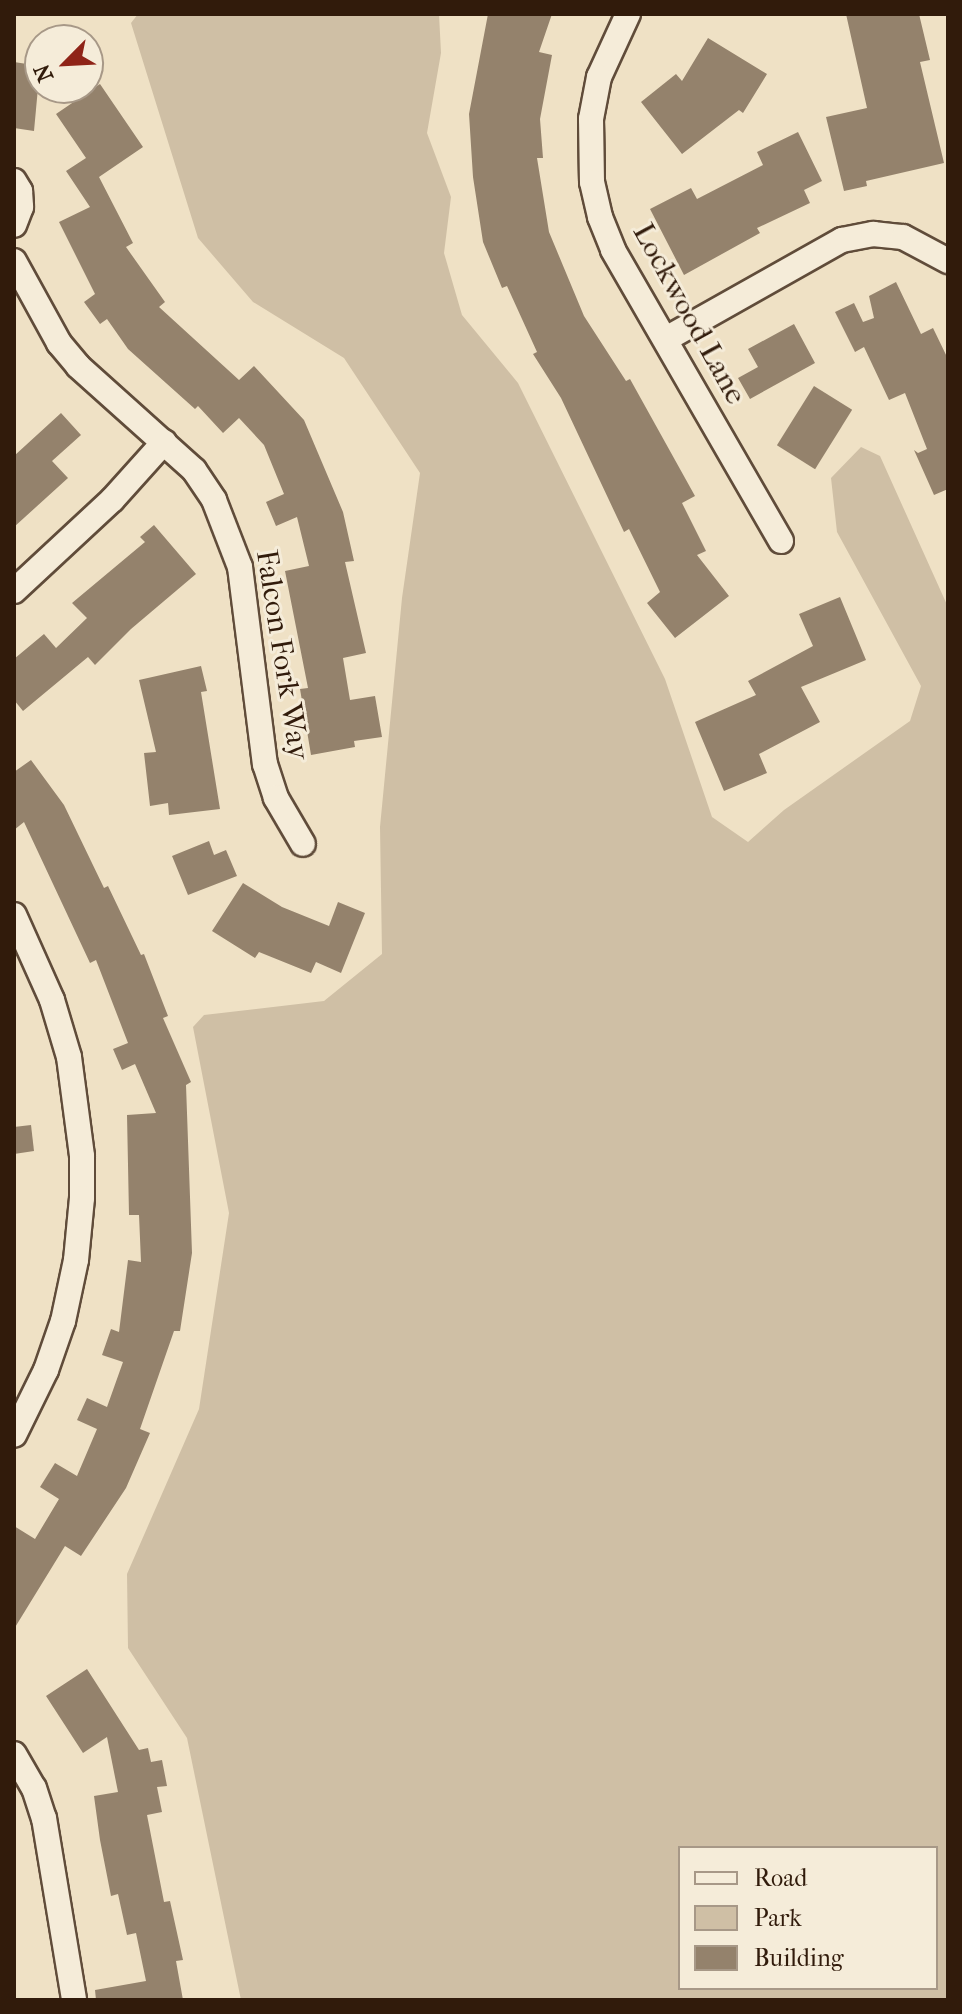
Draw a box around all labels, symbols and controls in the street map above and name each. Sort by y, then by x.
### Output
north arrow [24,24,104,104]
text: N [29,60,59,86]
street label: Lockwood Lane [624,217,754,411]
street label: Falcon Fork Way [248,547,316,763]
legend [678,1846,938,1990]
text: Road [754,1864,807,1892]
text: Park [754,1904,802,1932]
text: Building [754,1944,844,1972]

